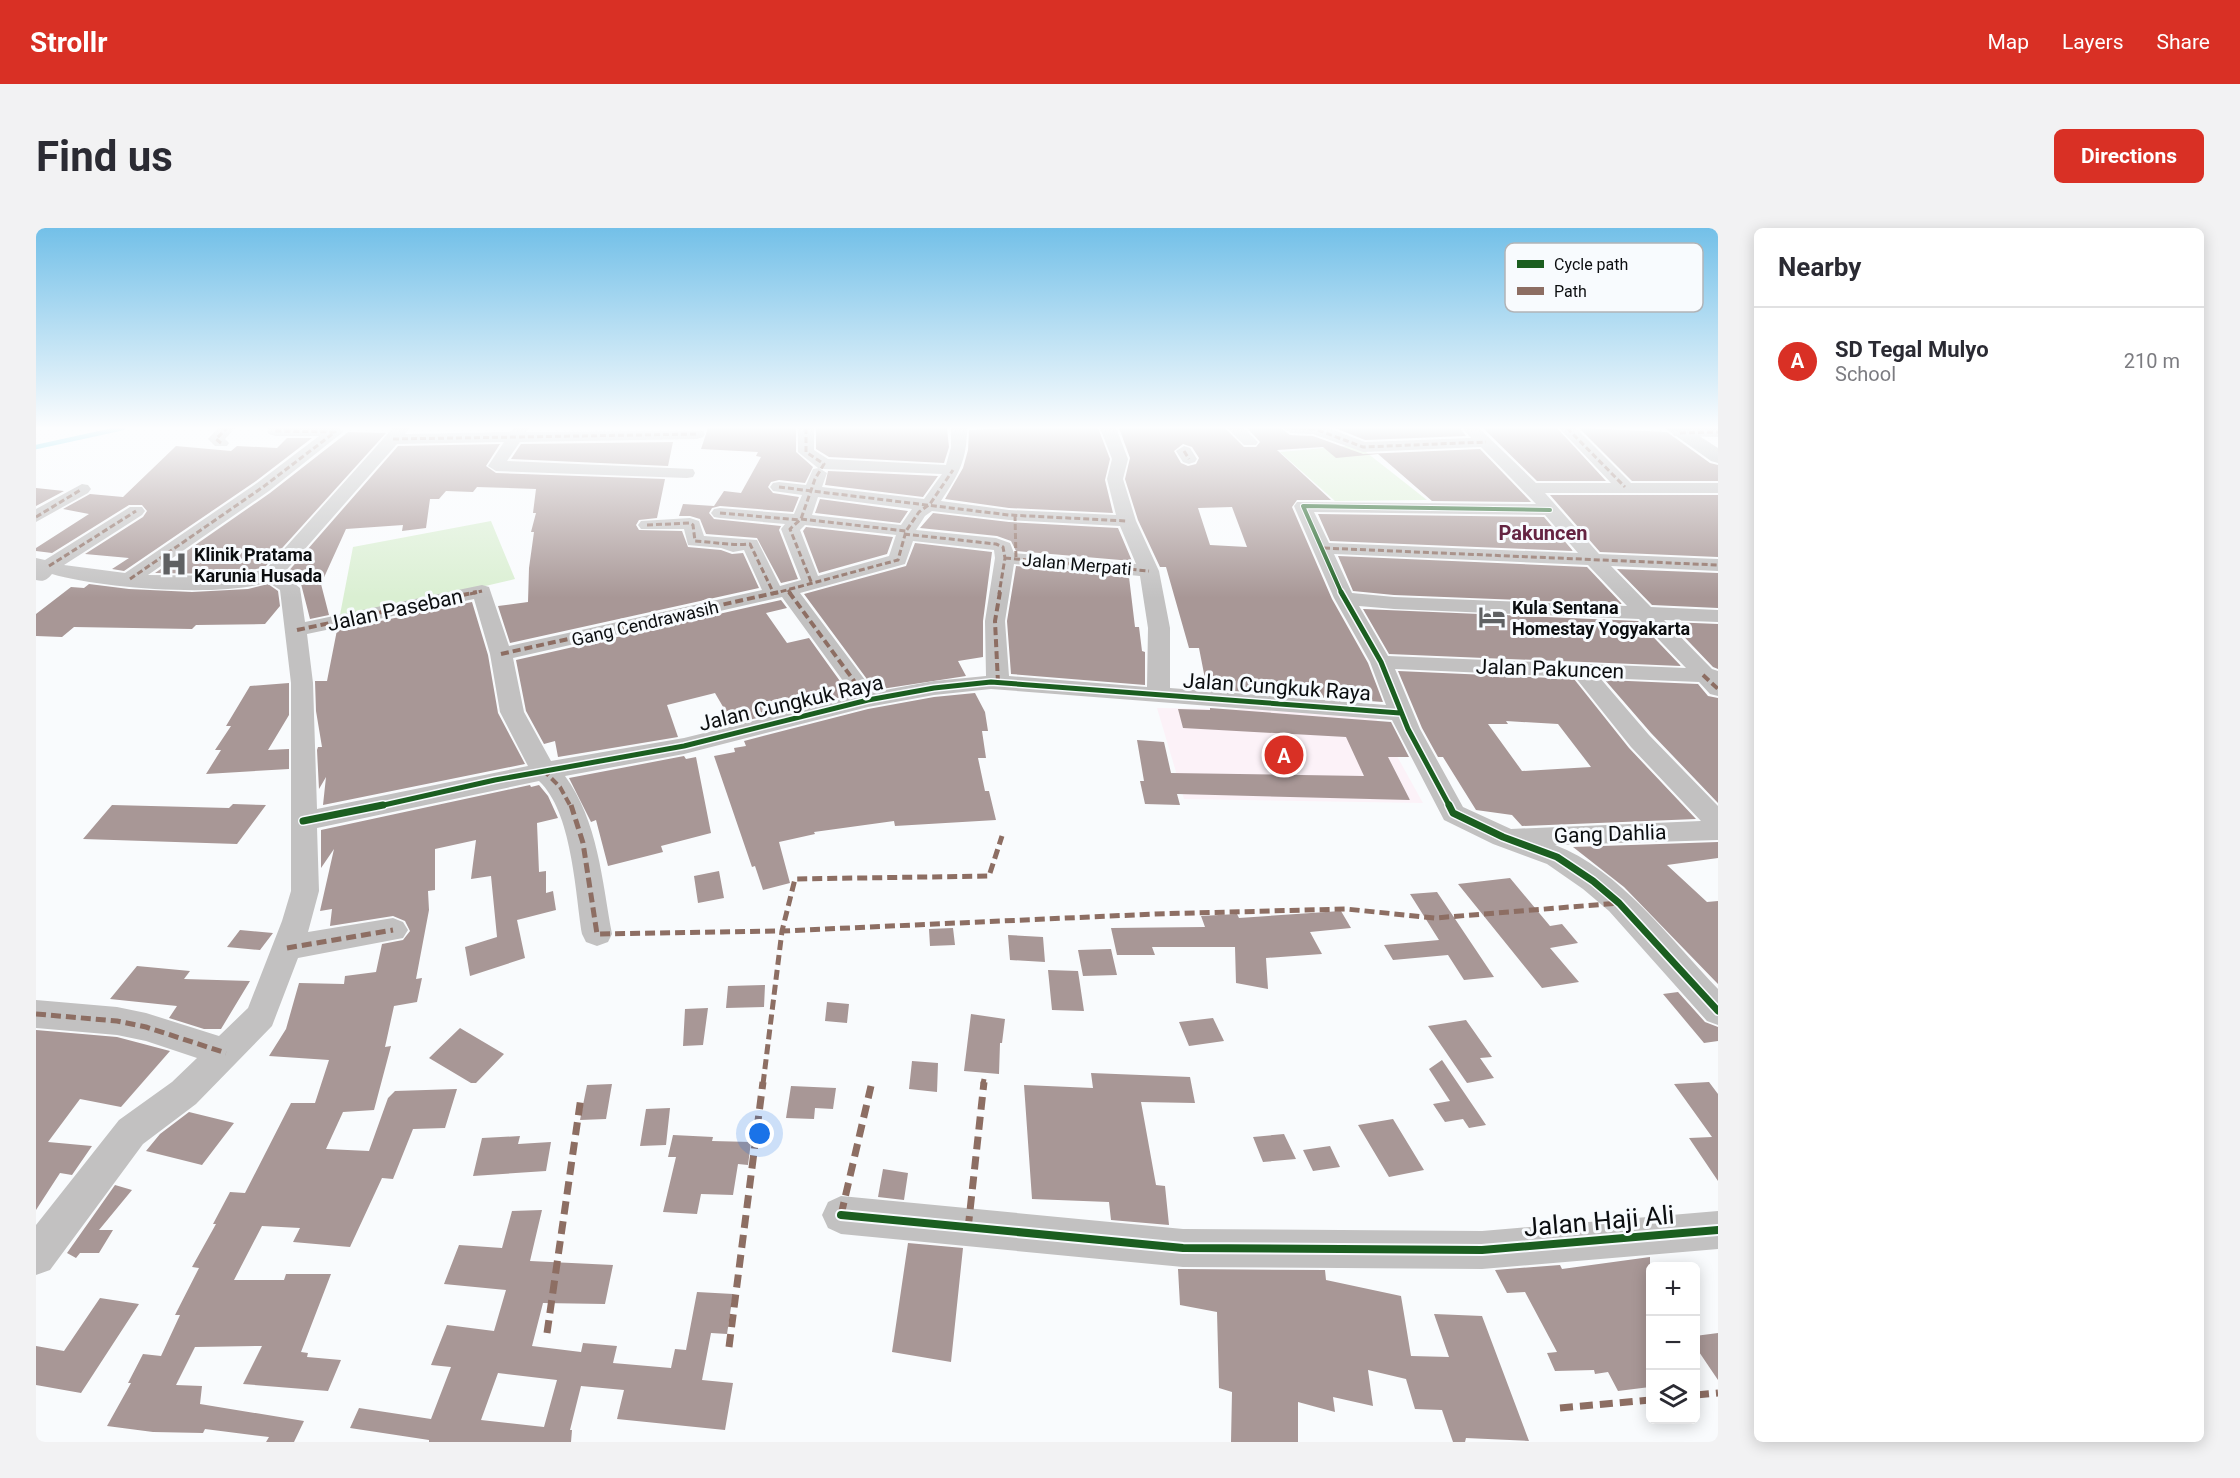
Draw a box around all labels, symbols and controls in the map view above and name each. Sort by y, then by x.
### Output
text: Strollr [30,26,107,59]
text: Map [1987,30,2029,54]
text: Layers [2062,30,2123,54]
text: Share [2156,30,2210,54]
button: Directions [2054,129,2204,183]
text: Find us [36,132,173,181]
legend [1505,243,1703,312]
text: Nearby [1778,252,1861,282]
text: Cycle path [1554,255,1628,274]
text: Path [1554,282,1587,301]
text: SD Tegal Mulyo [1835,337,1989,362]
text: A [1791,349,1804,373]
text: 210 m [2124,349,2180,373]
text: School [1835,362,1896,386]
district label: Pakuncen [1498,521,1588,545]
place label: Klinik Pratama Karunia Husada [194,544,323,586]
hospital icon: Klinik Pratama Karunia Husada [159,549,189,579]
street label: Jalan Merpati [1021,549,1133,579]
street label: Jalan Paseban [325,584,465,636]
street label: Gang Cendrawasih [569,596,721,650]
place label: Kula Sentana Homestay Yogyakarta [1512,597,1691,639]
hotel icon: Kula Sentana Homestay Yogyakarta [1477,602,1507,632]
street label: Jalan Pakuncen [1475,654,1625,684]
street label: Jalan Cungkuk Raya [1182,668,1372,706]
street label: Jalan Cungkuk Raya [696,670,886,736]
pin: A [1264,732,1304,778]
street label: Gang Dahlia [1553,820,1667,848]
your location [745,1119,774,1148]
street label: Jalan Haji Ali [1522,1199,1676,1243]
map controls [1646,1262,1700,1424]
button: + [1646,1262,1700,1316]
button: − [1646,1316,1700,1370]
button: layers [1646,1370,1700,1424]

